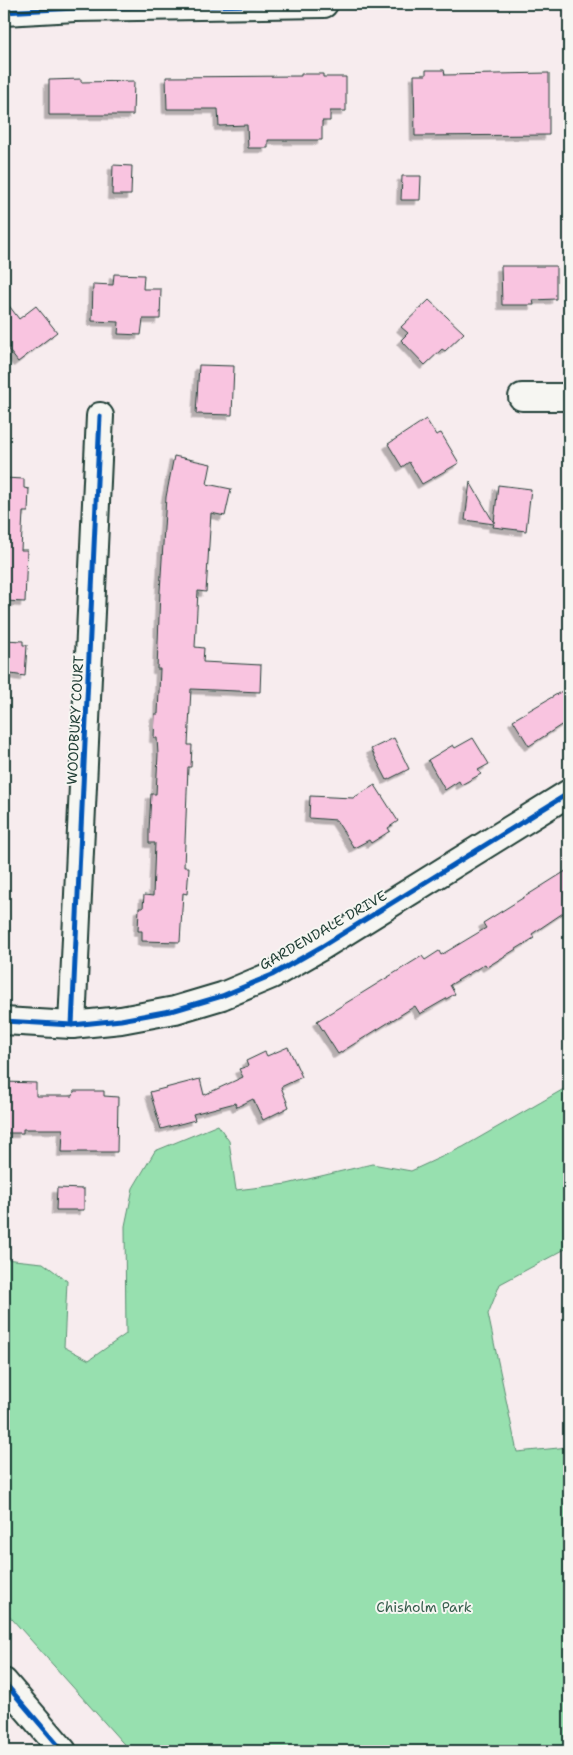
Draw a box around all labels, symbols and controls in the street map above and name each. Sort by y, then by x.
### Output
street label: WOODBURY COURT [63,655,87,785]
street label: GARDENDALE DRIVE [256,886,390,974]
park label: Chisholm Park [376,1598,472,1616]

